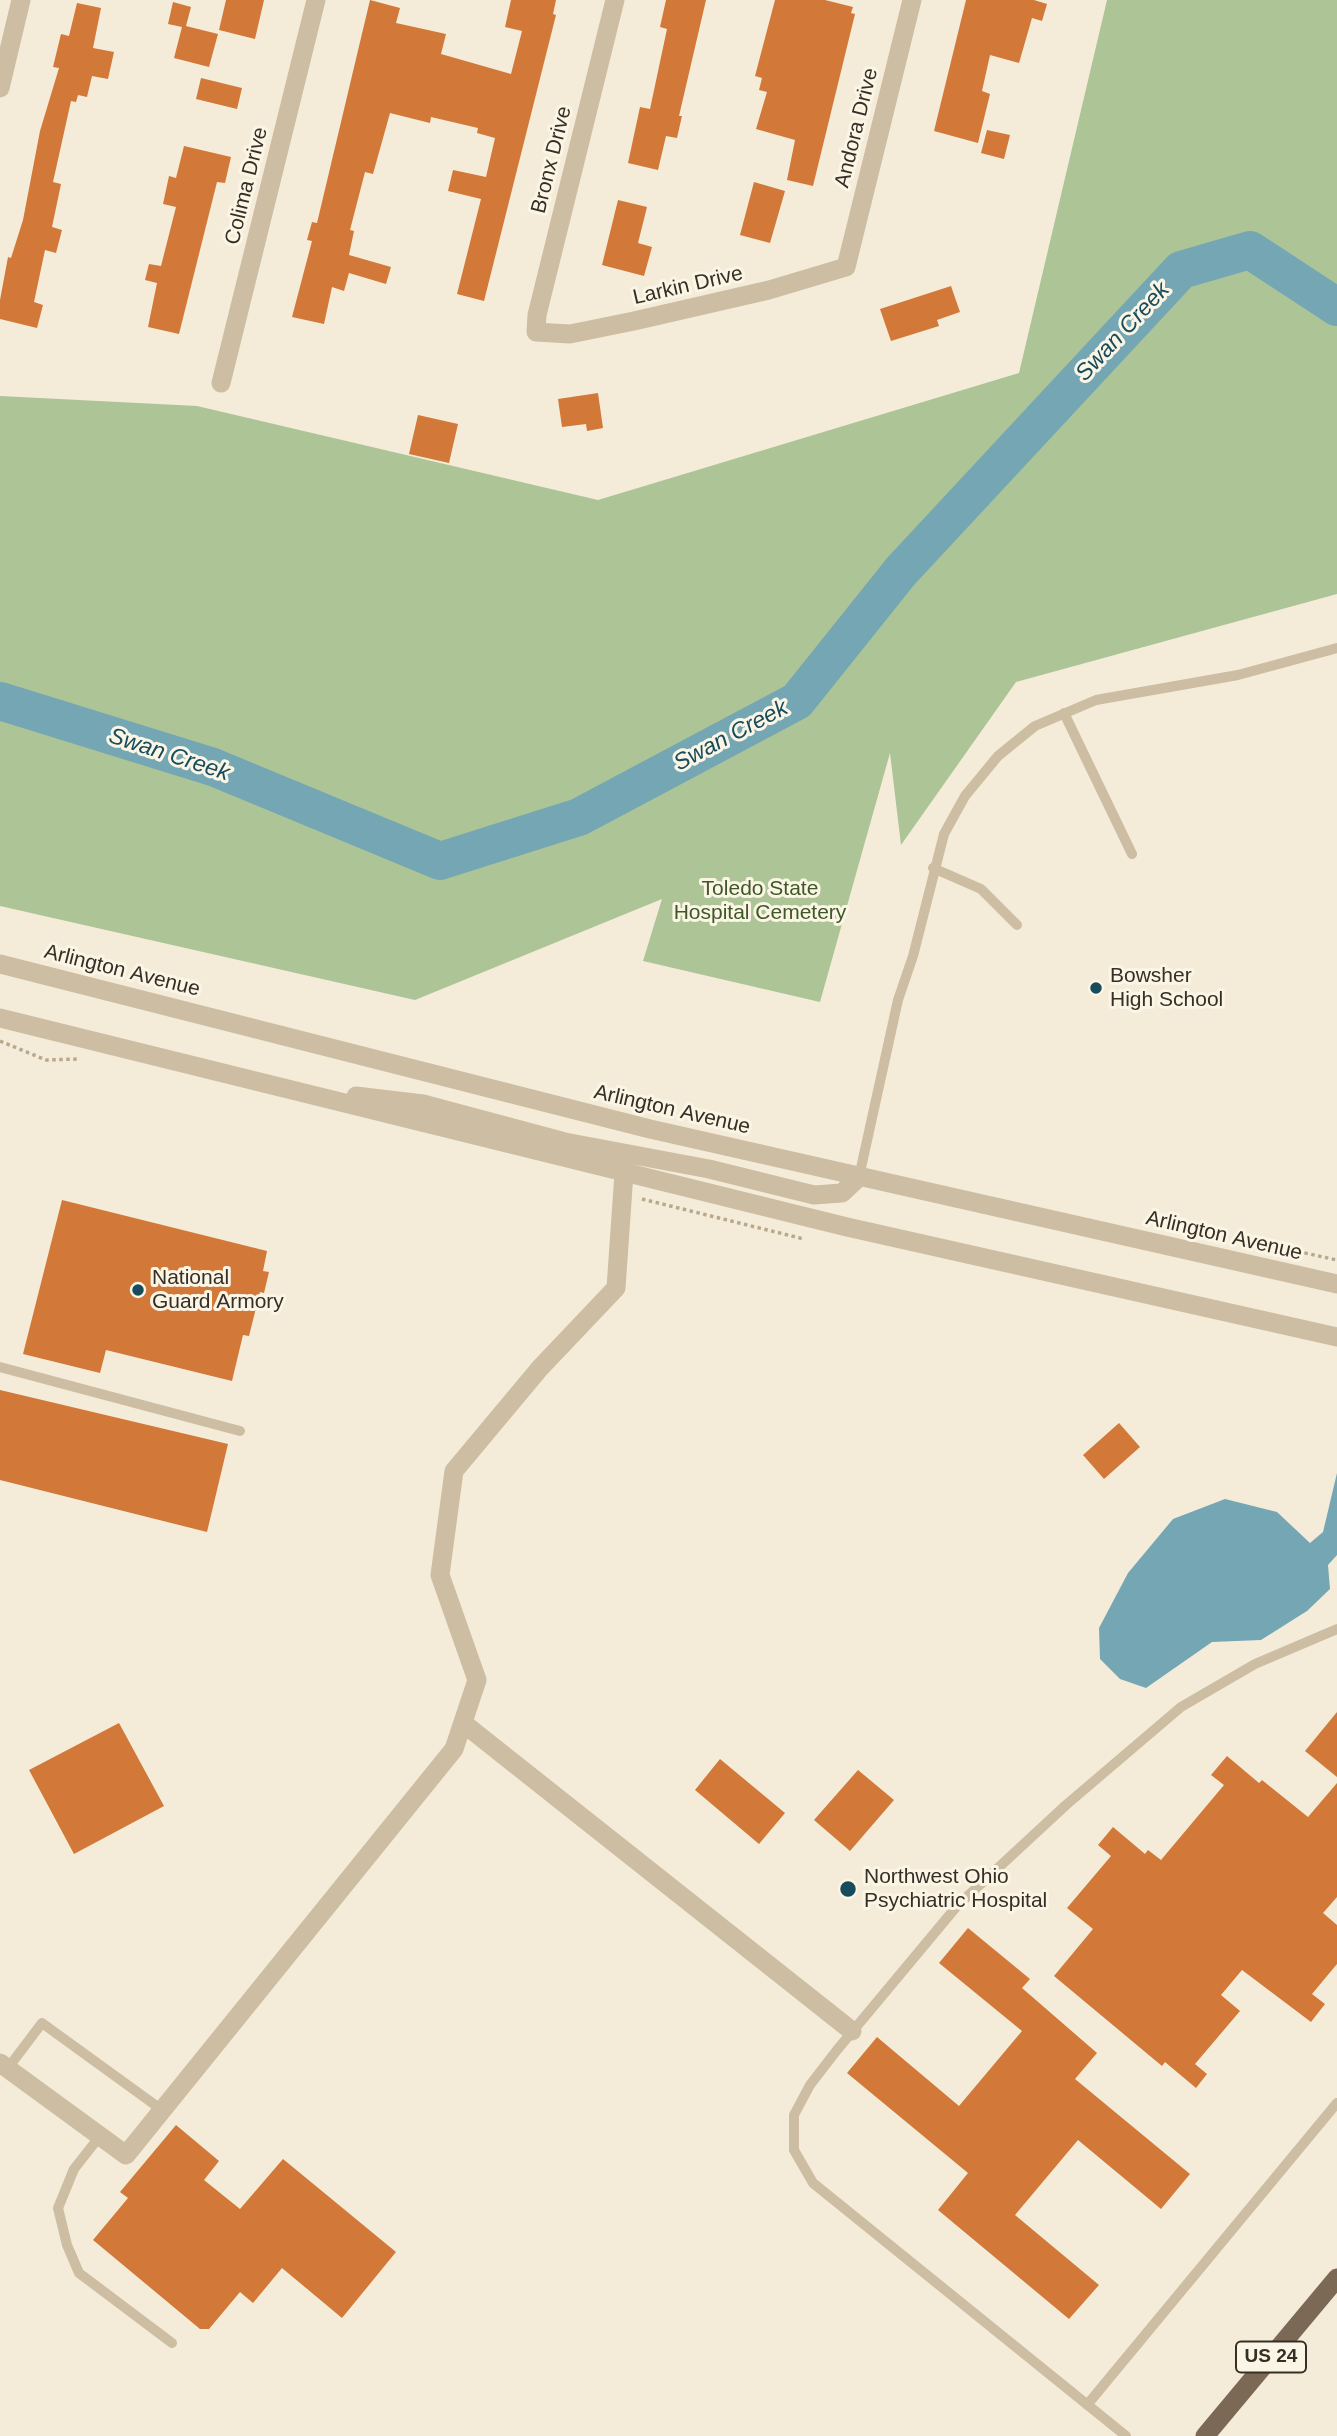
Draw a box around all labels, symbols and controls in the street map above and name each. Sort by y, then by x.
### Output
street label: Andora Drive [830,65,884,191]
street label: Bronx Drive [527,104,577,216]
street label: Colima Drive [220,125,274,247]
street label: Larkin Drive [631,261,745,311]
water label: Swan Creek [1070,277,1176,387]
water label: Swan Creek [669,694,793,778]
water label: Swan Creek [105,723,233,787]
park label: Toledo State Hospital Cemetery [674,876,846,926]
street label: Arlington Avenue [42,939,202,1003]
place label: Bowsher High School [1110,963,1223,1013]
marker: Bowsher High School [1088,980,1104,996]
street label: Arlington Avenue [591,1080,753,1140]
street label: Arlington Avenue [1143,1206,1305,1266]
place label: National Guard Armory [152,1265,284,1315]
marker: National Guard Armory [130,1282,146,1298]
place label: Northwest Ohio Psychiatric Hospital [864,1864,1047,1914]
marker: Northwest Ohio Psychiatric Hospital [838,1879,858,1899]
road number: US 24 [1236,2342,1306,2372]

